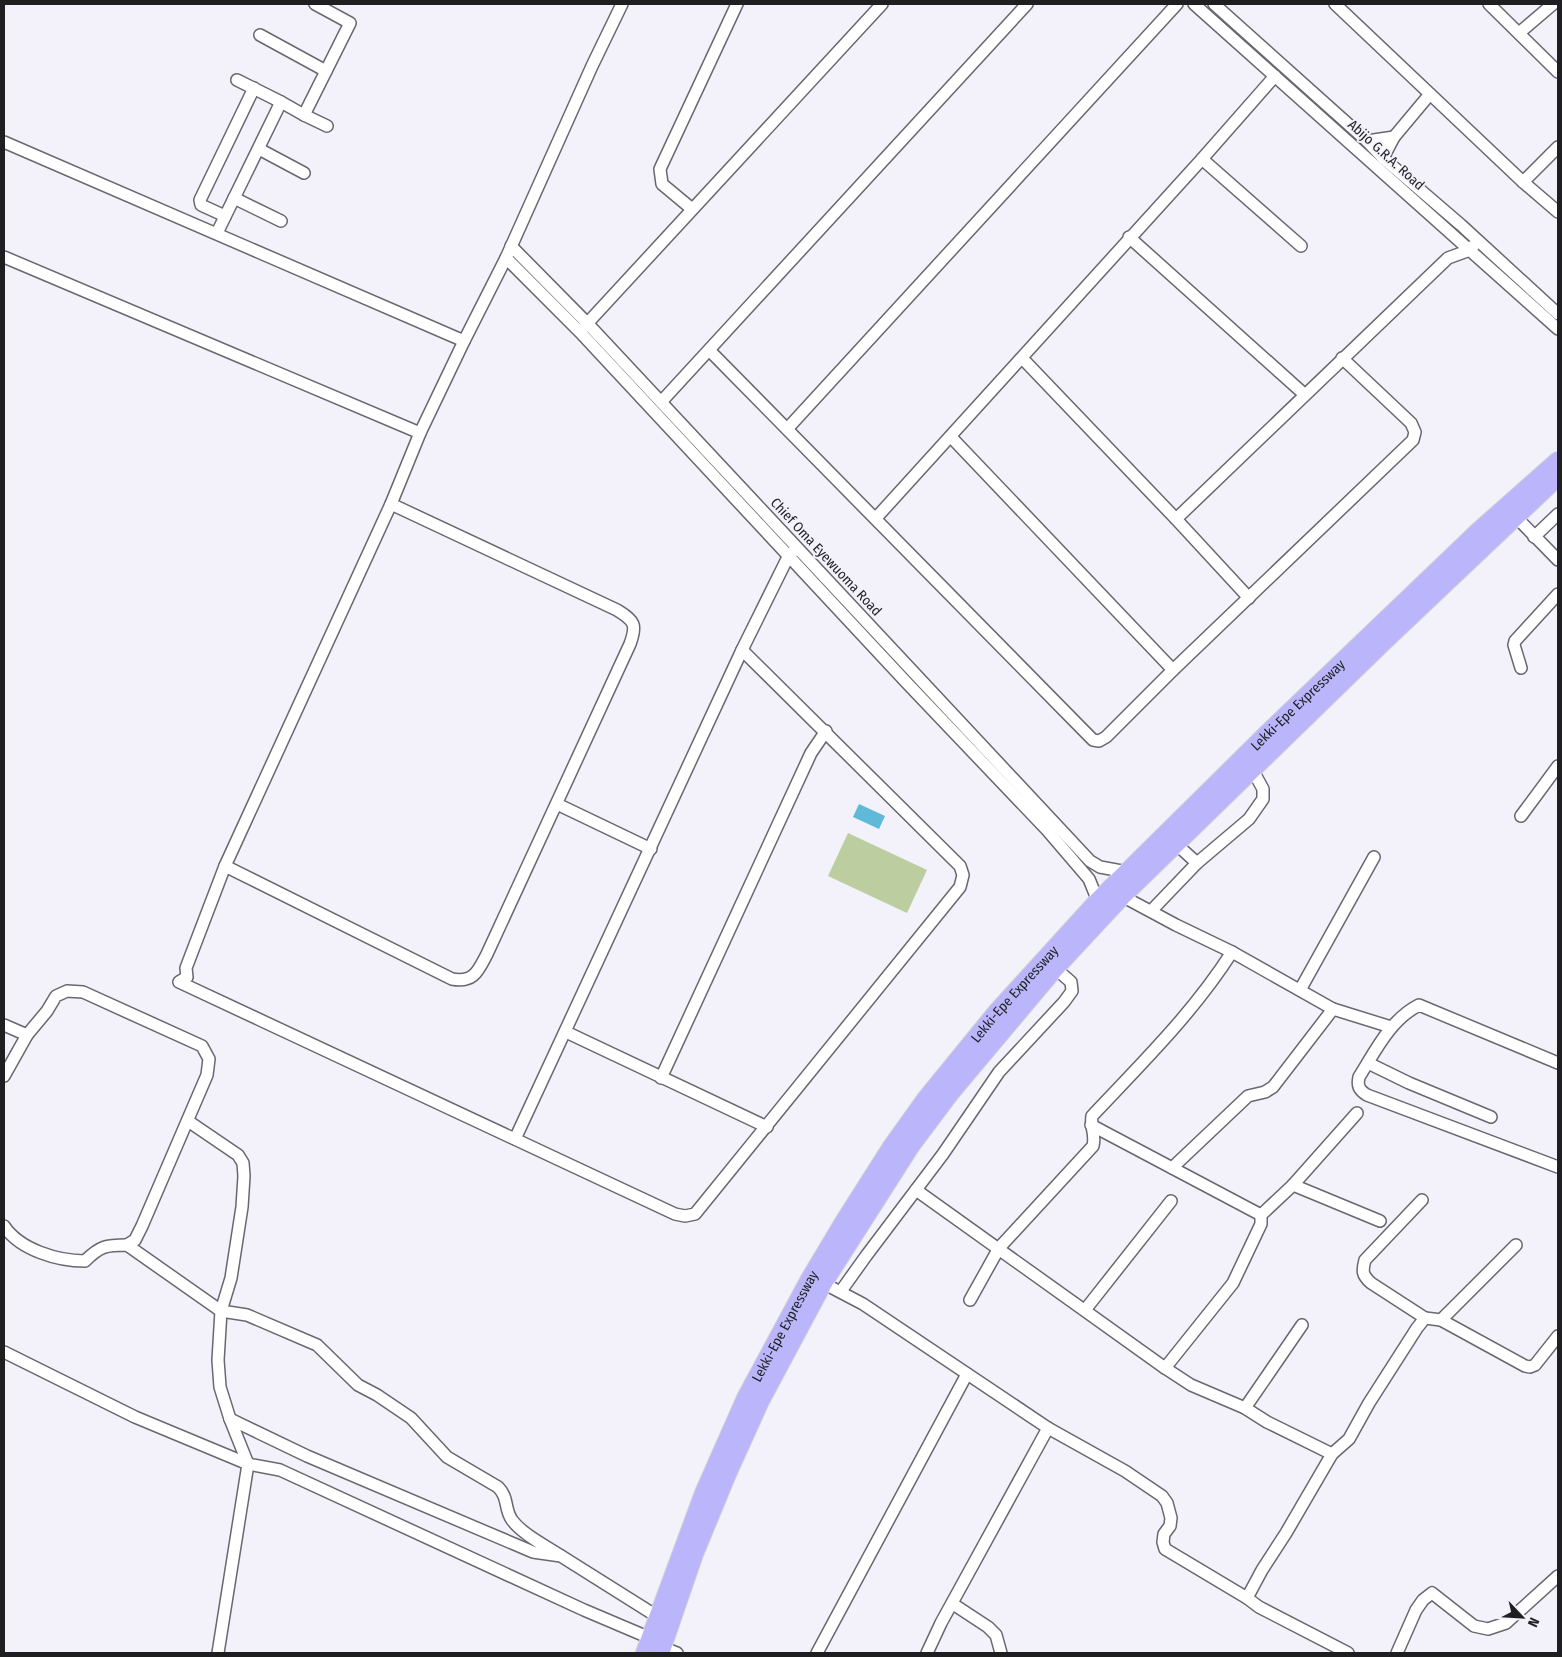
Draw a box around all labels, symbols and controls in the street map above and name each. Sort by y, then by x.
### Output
street label: Abijo G.R.A. Road [1344,116,1428,194]
street label: Chief Oma Eyewuoma Road [767,494,885,620]
street label: Lekki-Epe Expressway [1247,655,1349,754]
street label: Lekki-Epe Expressway [967,941,1062,1046]
street label: Lekki-Epe Expressway [748,1267,822,1385]
north arrow [1497,1592,1547,1642]
text: N [1524,1615,1543,1630]

